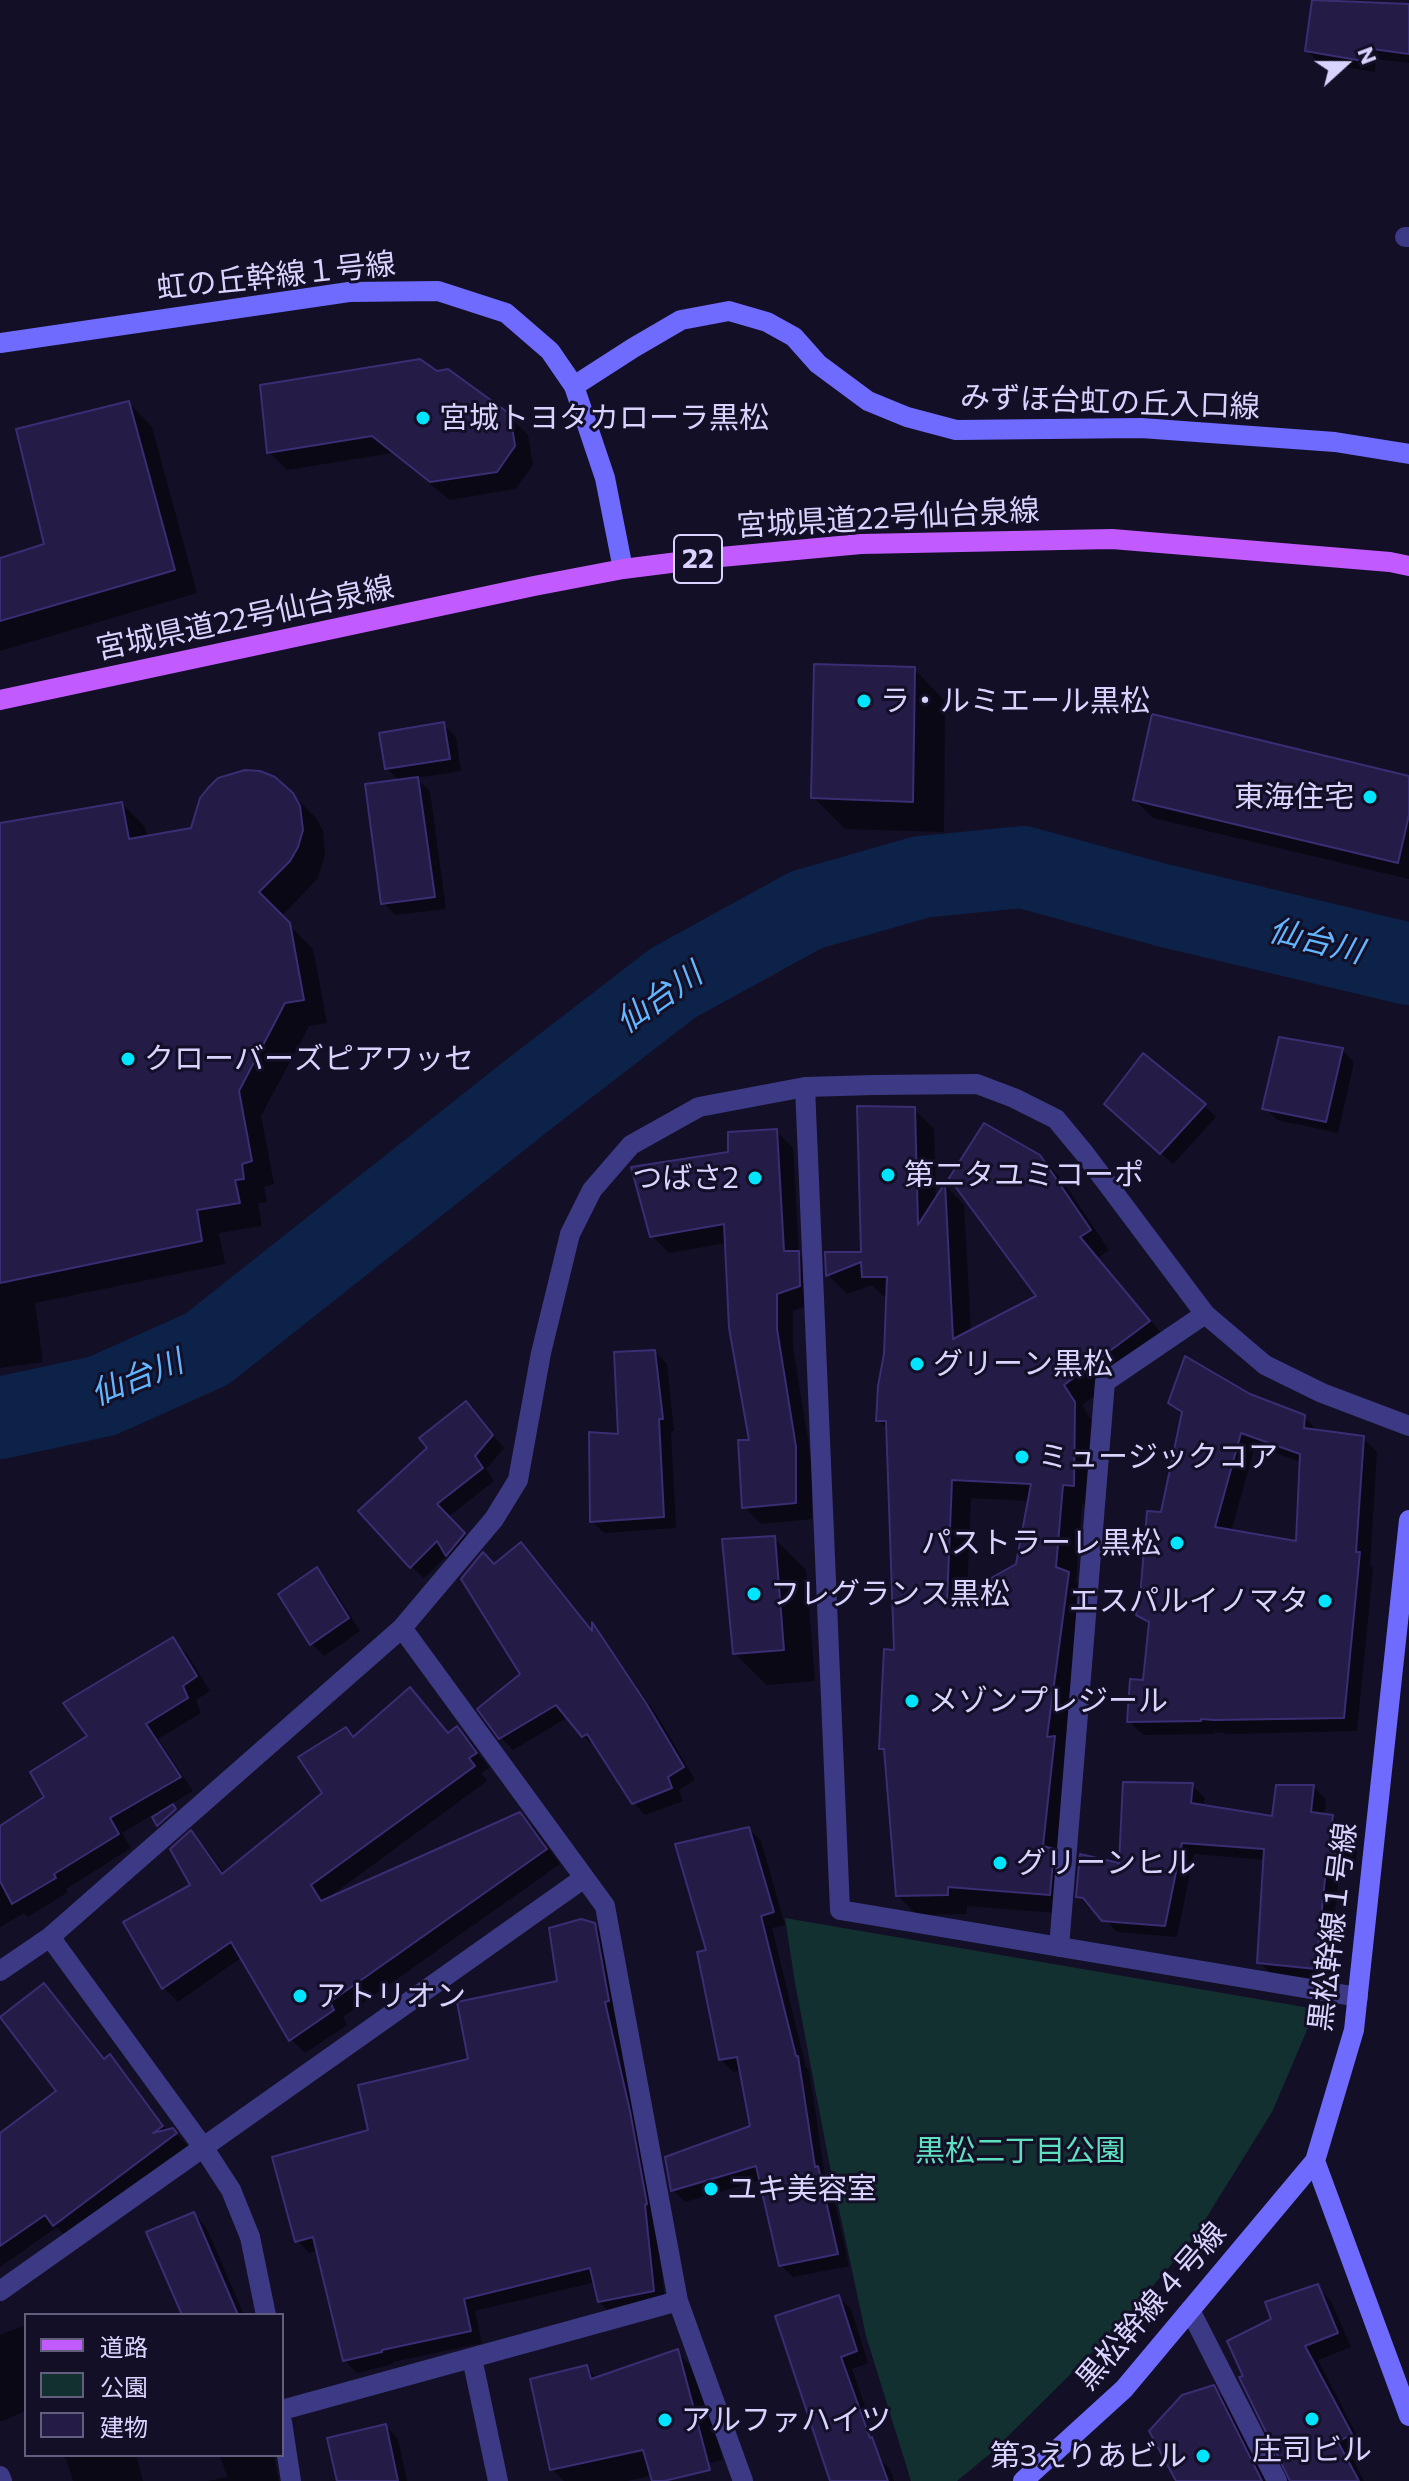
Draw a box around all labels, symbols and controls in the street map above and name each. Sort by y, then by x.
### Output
north arrow [1305,24,1385,104]
text: N [1352,43,1383,68]
street label: 虹の丘幹線１号線 [155,246,397,306]
street label: みずほ台虹の丘入口線 [959,379,1261,425]
place label: 宮城トヨタカローラ黒松 [439,400,769,436]
marker: 宮城トヨタカローラ黒松 [414,409,432,427]
street label: 宮城県道22号仙台泉線 [736,492,1040,544]
road number: 22 [674,535,722,583]
street label: 宮城県道22号仙台泉線 [93,569,397,667]
place label: ラ・ルミエール黒松 [880,683,1150,719]
marker: ラ・ルミエール黒松 [855,692,873,710]
place label: 東海住宅 [1234,779,1354,815]
marker: 東海住宅 [1361,788,1379,806]
water label: 仙台川 [1265,911,1367,971]
water label: 仙台川 [609,955,709,1041]
place label: クローバーズピアワッセ [144,1041,474,1077]
marker: クローバーズピアワッセ [119,1050,137,1068]
place label: 第二タユミコーポ [904,1157,1144,1193]
place label: つばさ2 [632,1160,739,1196]
marker: 第二タユミコーポ [879,1166,897,1184]
marker: つばさ2 [746,1169,764,1187]
water label: 仙台川 [85,1342,189,1414]
place label: グリーン黒松 [933,1346,1113,1382]
marker: グリーン黒松 [908,1355,926,1373]
place label: ミュージックコア [1038,1439,1278,1475]
marker: ミュージックコア [1013,1448,1031,1466]
place label: パストラーレ黒松 [921,1525,1161,1561]
marker: パストラーレ黒松 [1168,1534,1186,1552]
place label: フレグランス黒松 [770,1576,1010,1612]
place label: エスパルイノマタ [1069,1583,1309,1619]
marker: フレグランス黒松 [745,1585,763,1603]
marker: エスパルイノマタ [1316,1592,1334,1610]
place label: メゾンプレジール [928,1683,1168,1719]
marker: メゾンプレジール [903,1692,921,1710]
street label: 黒松幹線１号線 [1302,1821,1364,2033]
place label: グリーンヒル [1016,1845,1196,1881]
marker: グリーンヒル [991,1854,1009,1872]
place label: アトリオン [316,1978,466,2014]
marker: アトリオン [291,1987,309,2005]
park label: 黒松二丁目公園 [915,2133,1125,2169]
place label: ユキ美容室 [727,2171,877,2207]
marker: ユキ美容室 [702,2180,720,2198]
street label: 黒松幹線４号線 [1069,2215,1233,2397]
legend [24,2313,284,2457]
text: 道路 [100,2332,148,2361]
text: 公園 [100,2372,148,2401]
place label: アルファハイツ [681,2402,891,2438]
marker: 庄司ビル [1303,2410,1321,2428]
marker: アルファハイツ [656,2411,674,2429]
text: 建物 [100,2412,148,2441]
place label: 庄司ビル [1252,2432,1372,2468]
place label: 第3えりあビル [990,2438,1187,2474]
marker: 第3えりあビル [1194,2447,1212,2465]

